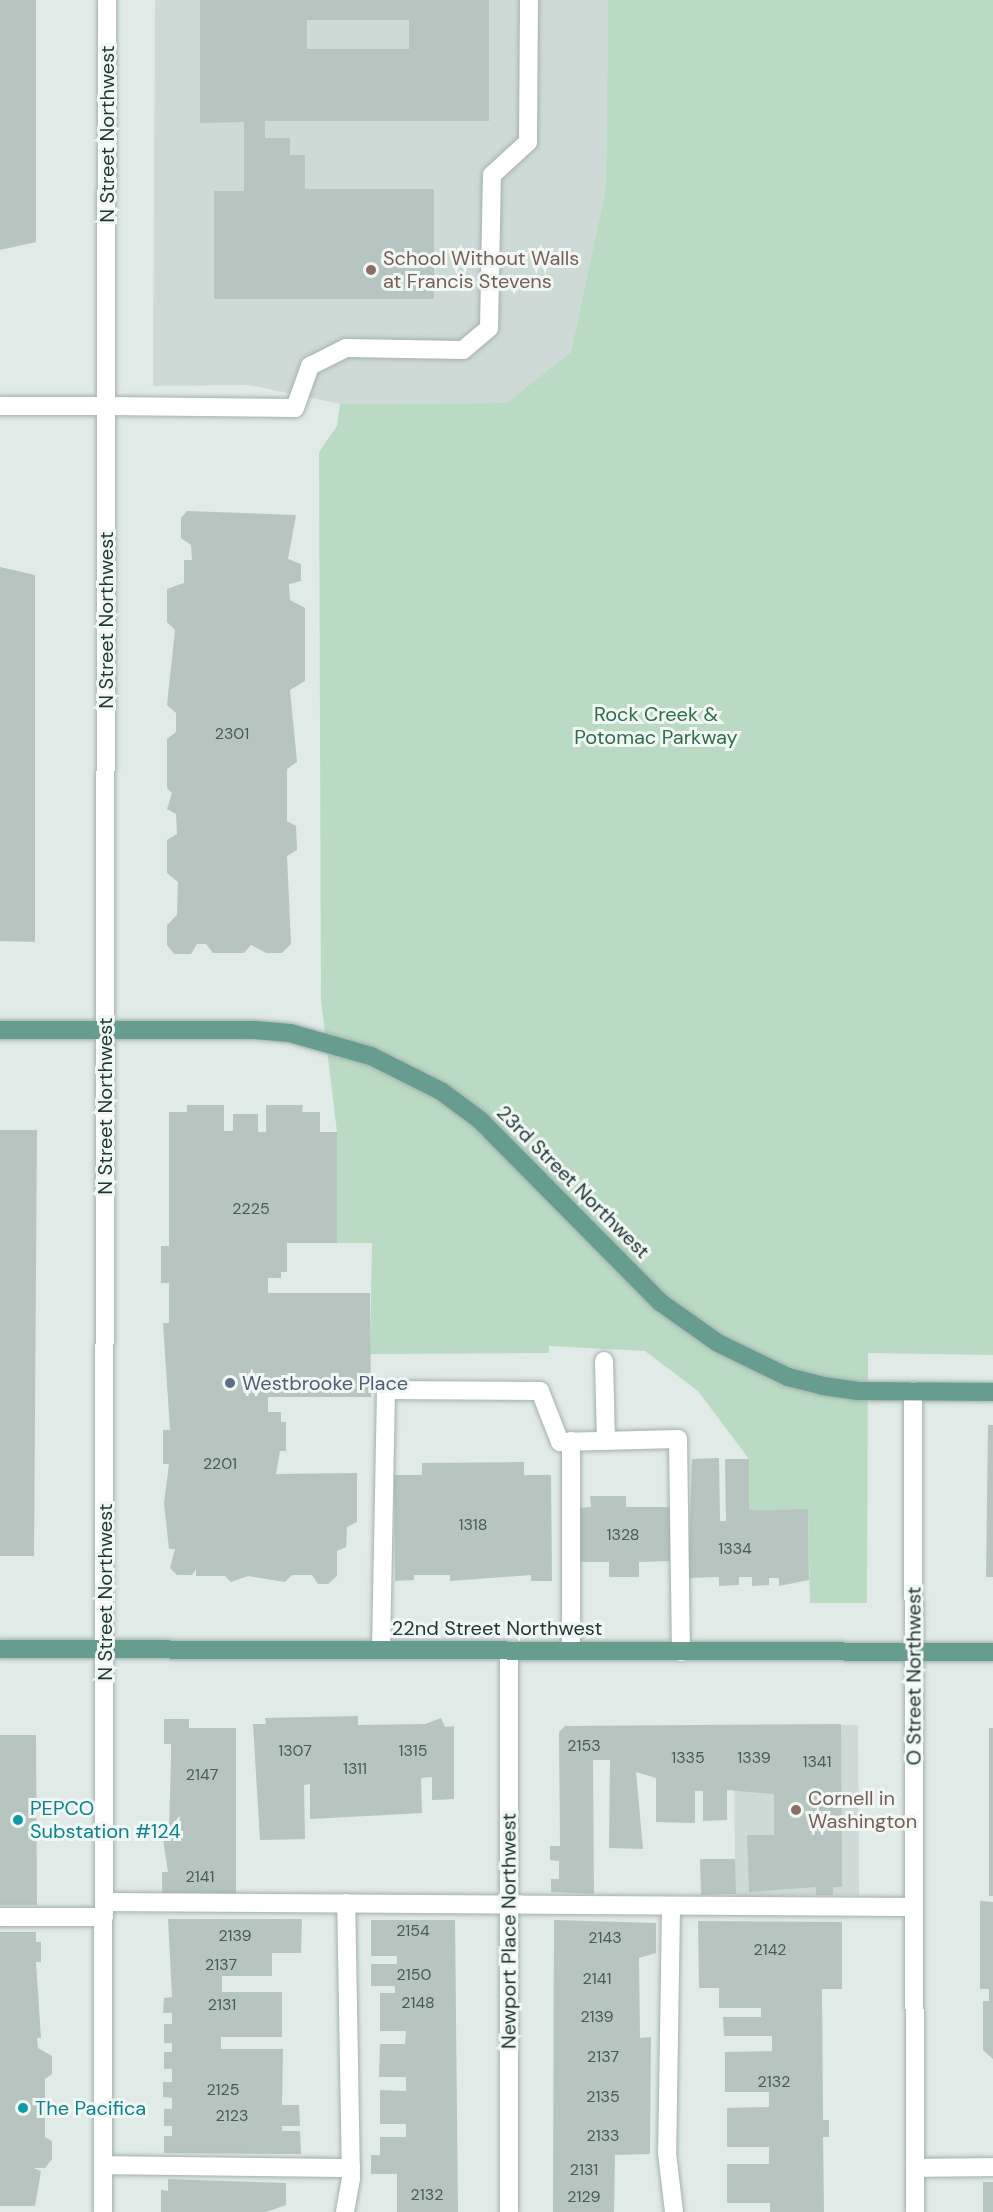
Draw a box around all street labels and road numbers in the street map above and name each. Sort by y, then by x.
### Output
street label: N Street Northwest [95,45,119,223]
street label: N Street Northwest [94,531,118,709]
street label: N Street Northwest [93,1017,117,1195]
street label: 23rd Street Northwest [492,1101,654,1263]
street label: N Street Northwest [93,1503,117,1681]
street label: O Street Northwest [902,1587,926,1765]
street label: 22nd Street Northwest [392,1616,602,1640]
street label: Newport Place Northwest [497,1813,521,2049]

